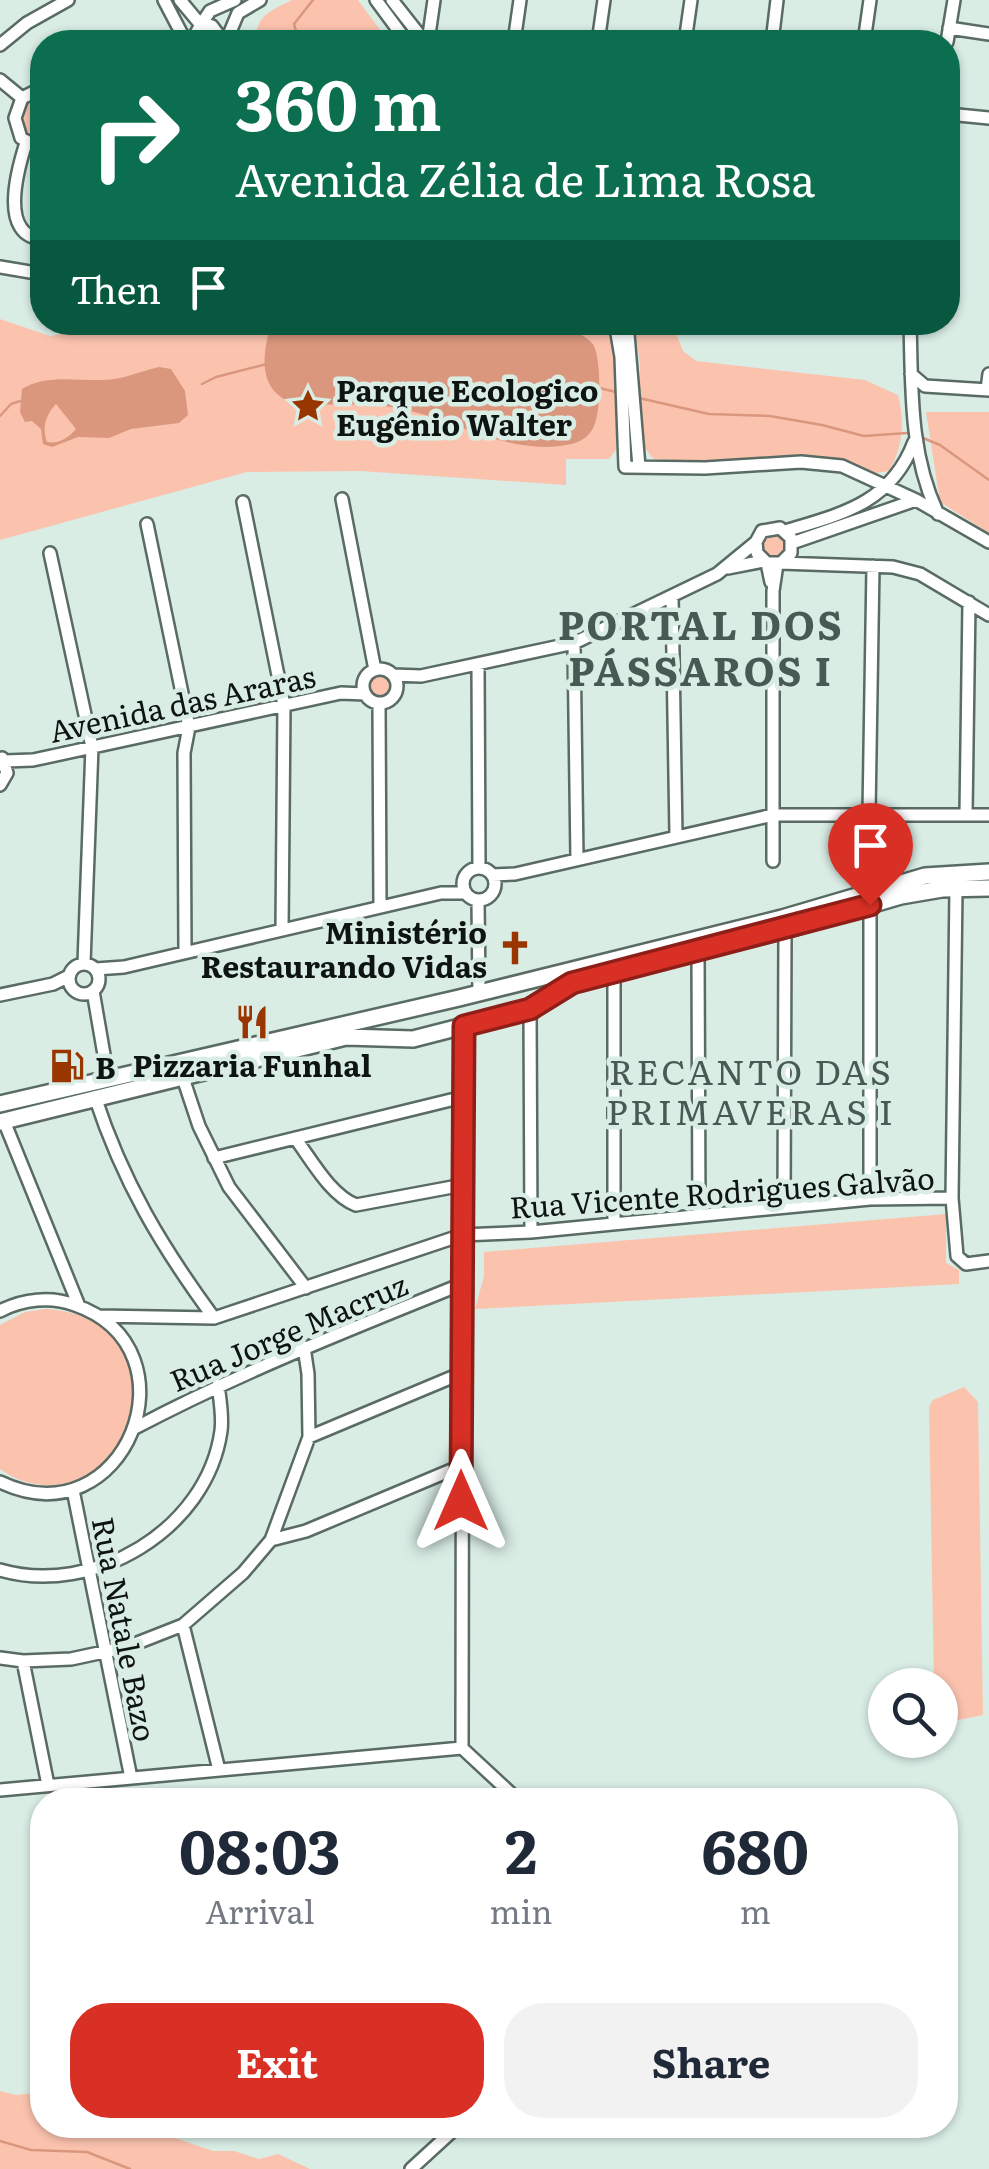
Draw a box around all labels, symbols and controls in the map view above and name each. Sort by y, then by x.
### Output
text: 360 m [235,49,442,153]
icon: right [70,70,200,200]
text: Avenida Zélia de Lima Rosa [235,144,815,211]
text: Then [70,259,161,316]
icon: arrive [181,260,236,315]
place label: Parque Ecologico Eugênio Walter [336,367,599,445]
place icon: Parque Ecologico Eugênio Walter [289,387,327,425]
district label: PORTAL DOS PÁSSAROS I [558,593,844,698]
street label: Avenida das Araras [45,652,319,752]
pin [828,803,913,906]
icon: arrive [843,818,898,873]
place label: Ministério Restaurando Vidas [201,909,487,987]
church icon: Ministério Restaurando Vidas [496,929,534,967]
restaurant icon: Pizzaria Funhal [233,1003,271,1041]
place label: Pizzaria Funhal [132,1042,372,1086]
place label: B [95,1044,116,1088]
district label: RECANTO DAS PRIMAVERAS I [606,1044,896,1136]
fuel station icon: B [48,1047,86,1085]
street label: Rua Vicente Rodrigues Galvão [508,1154,936,1228]
street label: Rua Jorge Macruz [162,1261,414,1401]
position arrow [409,1449,513,1553]
street label: Rua Natale Bazo [83,1513,169,1745]
map controls [868,1668,958,1758]
button: search [868,1668,958,1758]
text: 08:03 [179,1803,341,1892]
text: 2 [505,1803,537,1892]
text: 680 [702,1803,809,1892]
text: Arrival [205,1886,314,1934]
text: min [490,1886,552,1934]
text: m [740,1886,771,1934]
button: Exit [70,2003,484,2118]
button: Share [504,2003,918,2118]

